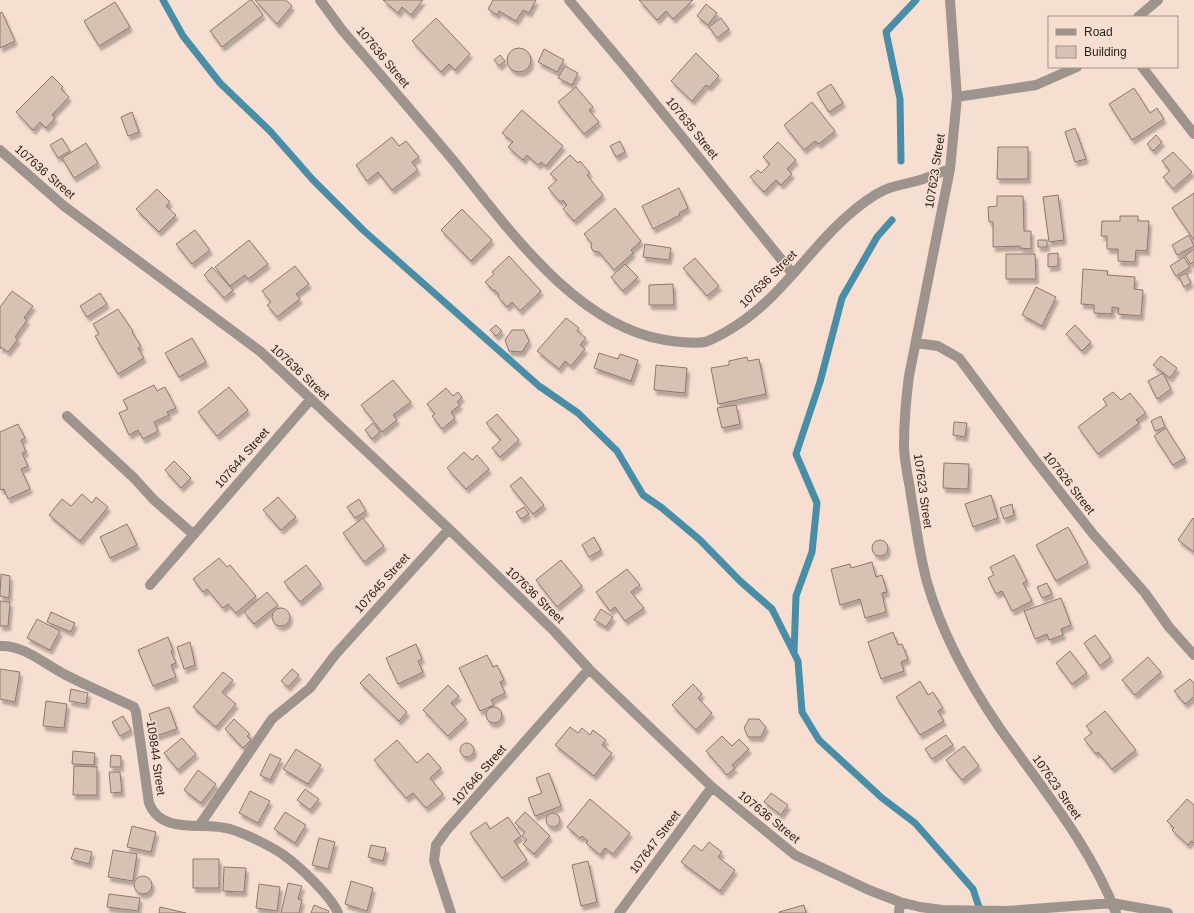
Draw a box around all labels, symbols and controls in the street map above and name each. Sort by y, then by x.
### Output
legend [1048,16,1178,68]
street label: 107636 Street [353,24,413,91]
text: Road [1084,25,1113,39]
text: Building [1084,45,1127,59]
street label: 107635 Street [663,94,722,162]
street label: 107623 Street [922,132,948,209]
street label: 107636 Street [12,142,79,202]
street label: 107636 Street [736,247,800,311]
street label: 107636 Street [268,341,333,403]
street label: 107644 Street [212,424,272,491]
street label: 107626 Street [1040,449,1098,518]
street label: 107623 Street [911,453,935,530]
street label: 107645 Street [352,550,413,616]
street label: 107636 Street [503,564,567,627]
street label: 109844 Street [144,720,168,797]
street label: 107646 Street [449,741,509,808]
street label: 107623 Street [1030,752,1085,822]
street label: 107636 Street [735,788,803,847]
street label: 107647 Street [627,807,684,876]

